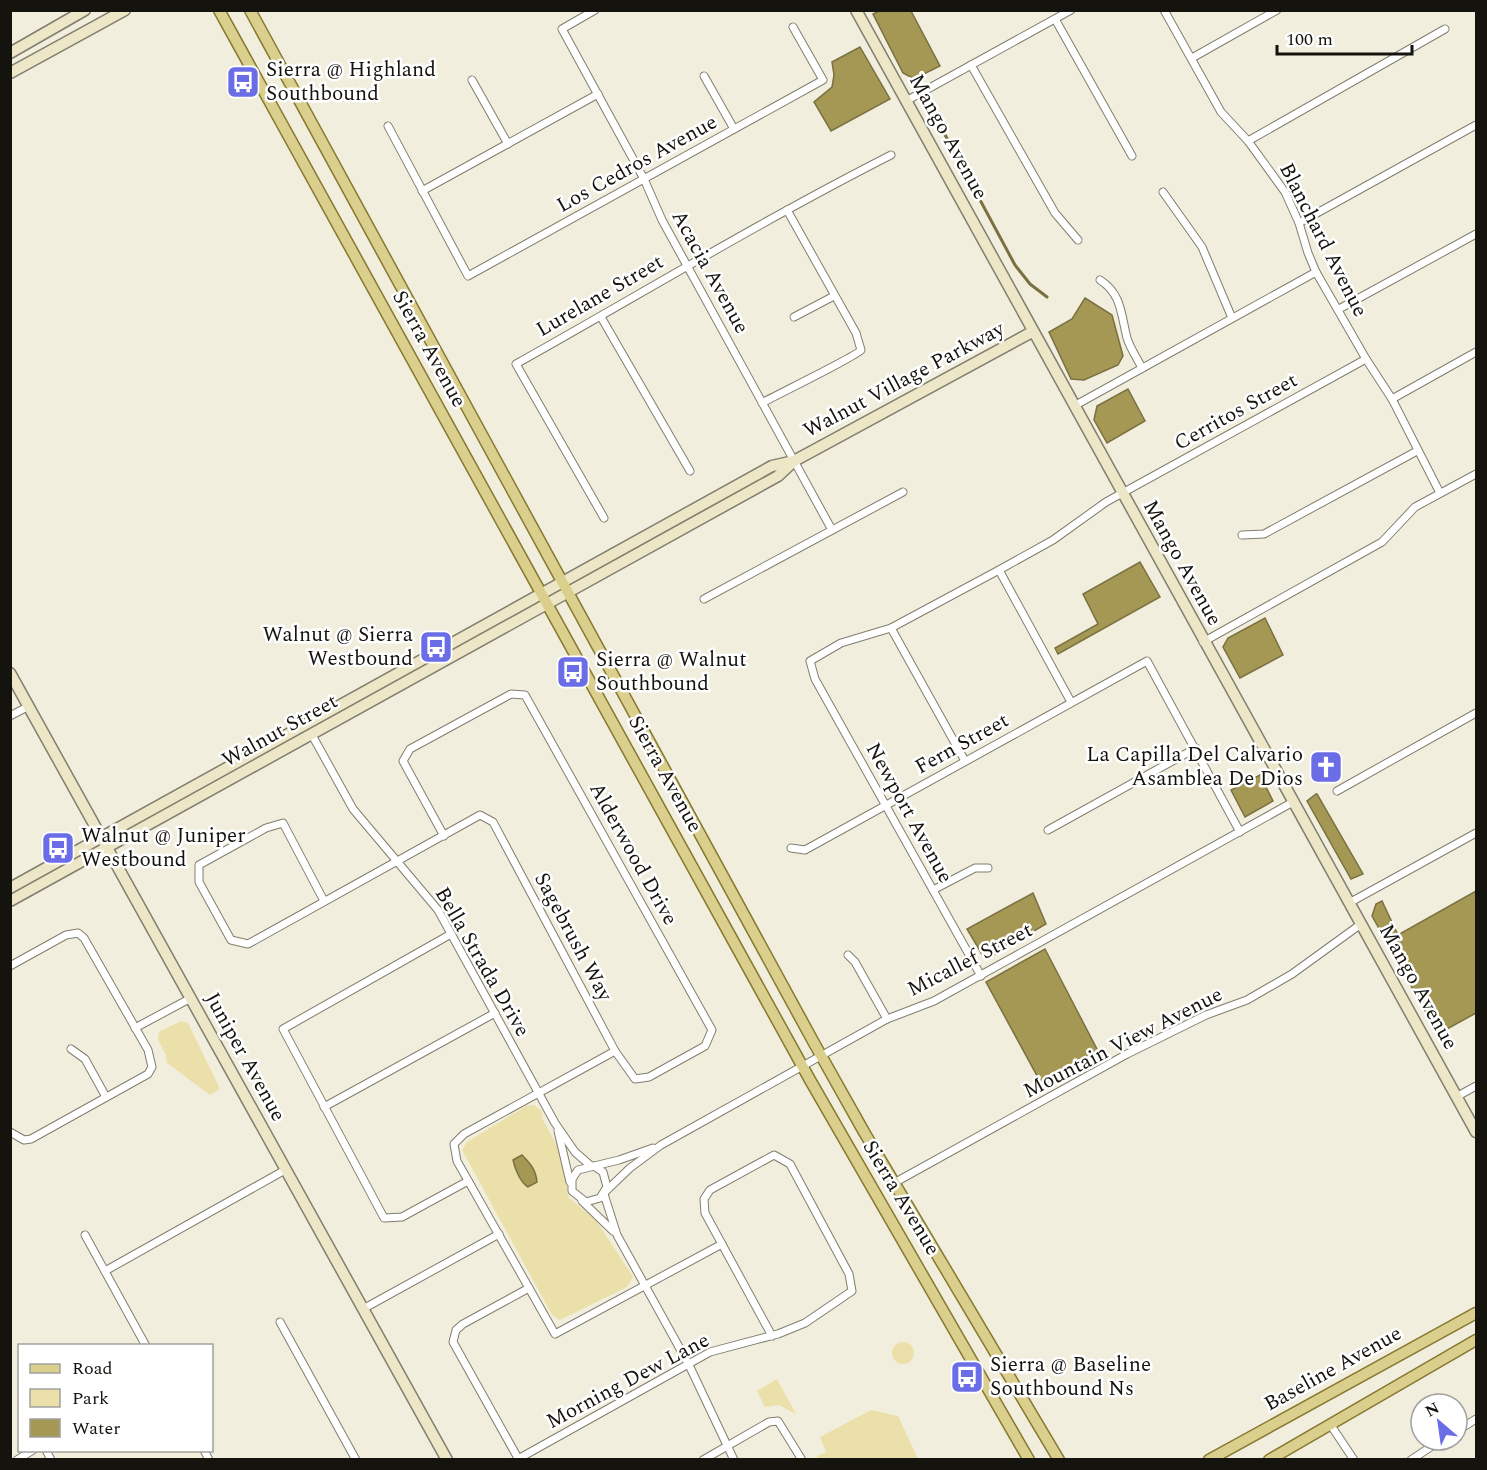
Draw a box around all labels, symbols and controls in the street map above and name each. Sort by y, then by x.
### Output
scale bar [1277,18,1412,56]
text: 100 m [1286,26,1333,53]
place label: Sierra @ Highland Southbound [266,54,436,110]
bus stop icon: Sierra @ Highland Southbound [225,64,261,100]
street label: Mango Avenue [900,68,996,206]
street label: Los Cedros Avenue [551,107,723,221]
street label: Blanchard Avenue [1270,157,1376,323]
street label: Acacia Avenue [663,204,757,340]
street label: Lurelane Street [530,246,670,346]
street label: Sierra Avenue [384,285,474,413]
street label: Walnut Village Parkway [798,313,1011,447]
street label: Cerritos Street [1168,365,1304,459]
street label: Mango Avenue [1134,494,1230,632]
place label: Walnut @ Sierra Westbound [262,619,414,675]
bus stop icon: Walnut @ Sierra Westbound [418,629,454,665]
place label: Sierra @ Walnut Southbound [596,644,747,700]
bus stop icon: Sierra @ Walnut Southbound [555,654,591,690]
street label: Walnut Street [216,686,344,776]
street label: Fern Street [909,705,1015,783]
street label: Sierra Avenue [620,710,710,838]
street label: Newport Avenue [857,737,961,889]
place label: La Capilla Del Calvario Asamblea De Dios [1086,739,1303,795]
church icon: La Capilla Del Calvario Asamblea De Dios [1308,749,1344,785]
street label: Alderwood Drive [580,777,686,931]
place label: Walnut @ Juniper Westbound [81,820,246,876]
bus stop icon: Walnut @ Juniper Westbound [40,830,76,866]
street label: Sagebrush Way [526,867,621,1008]
street label: Bella Strada Drive [426,881,538,1043]
street label: Micallef Street [902,915,1038,1005]
street label: Mango Avenue [1370,918,1466,1056]
street label: Mountain View Avenue [1018,979,1228,1107]
street label: Juniper Avenue [196,986,294,1128]
street label: Sierra Avenue [854,1134,948,1262]
street label: Baseline Avenue [1258,1318,1408,1420]
street label: Morning Dew Lane [541,1324,715,1438]
legend [18,1344,213,1452]
place label: Sierra @ Baseline Southbound Ns [990,1349,1151,1405]
text: Road [72,1355,113,1382]
bus stop icon: Sierra @ Baseline Southbound Ns [949,1359,985,1395]
text: Park [72,1385,109,1412]
north arrow [1409,1392,1469,1452]
text: N [1421,1396,1444,1423]
text: Water [72,1415,120,1442]

